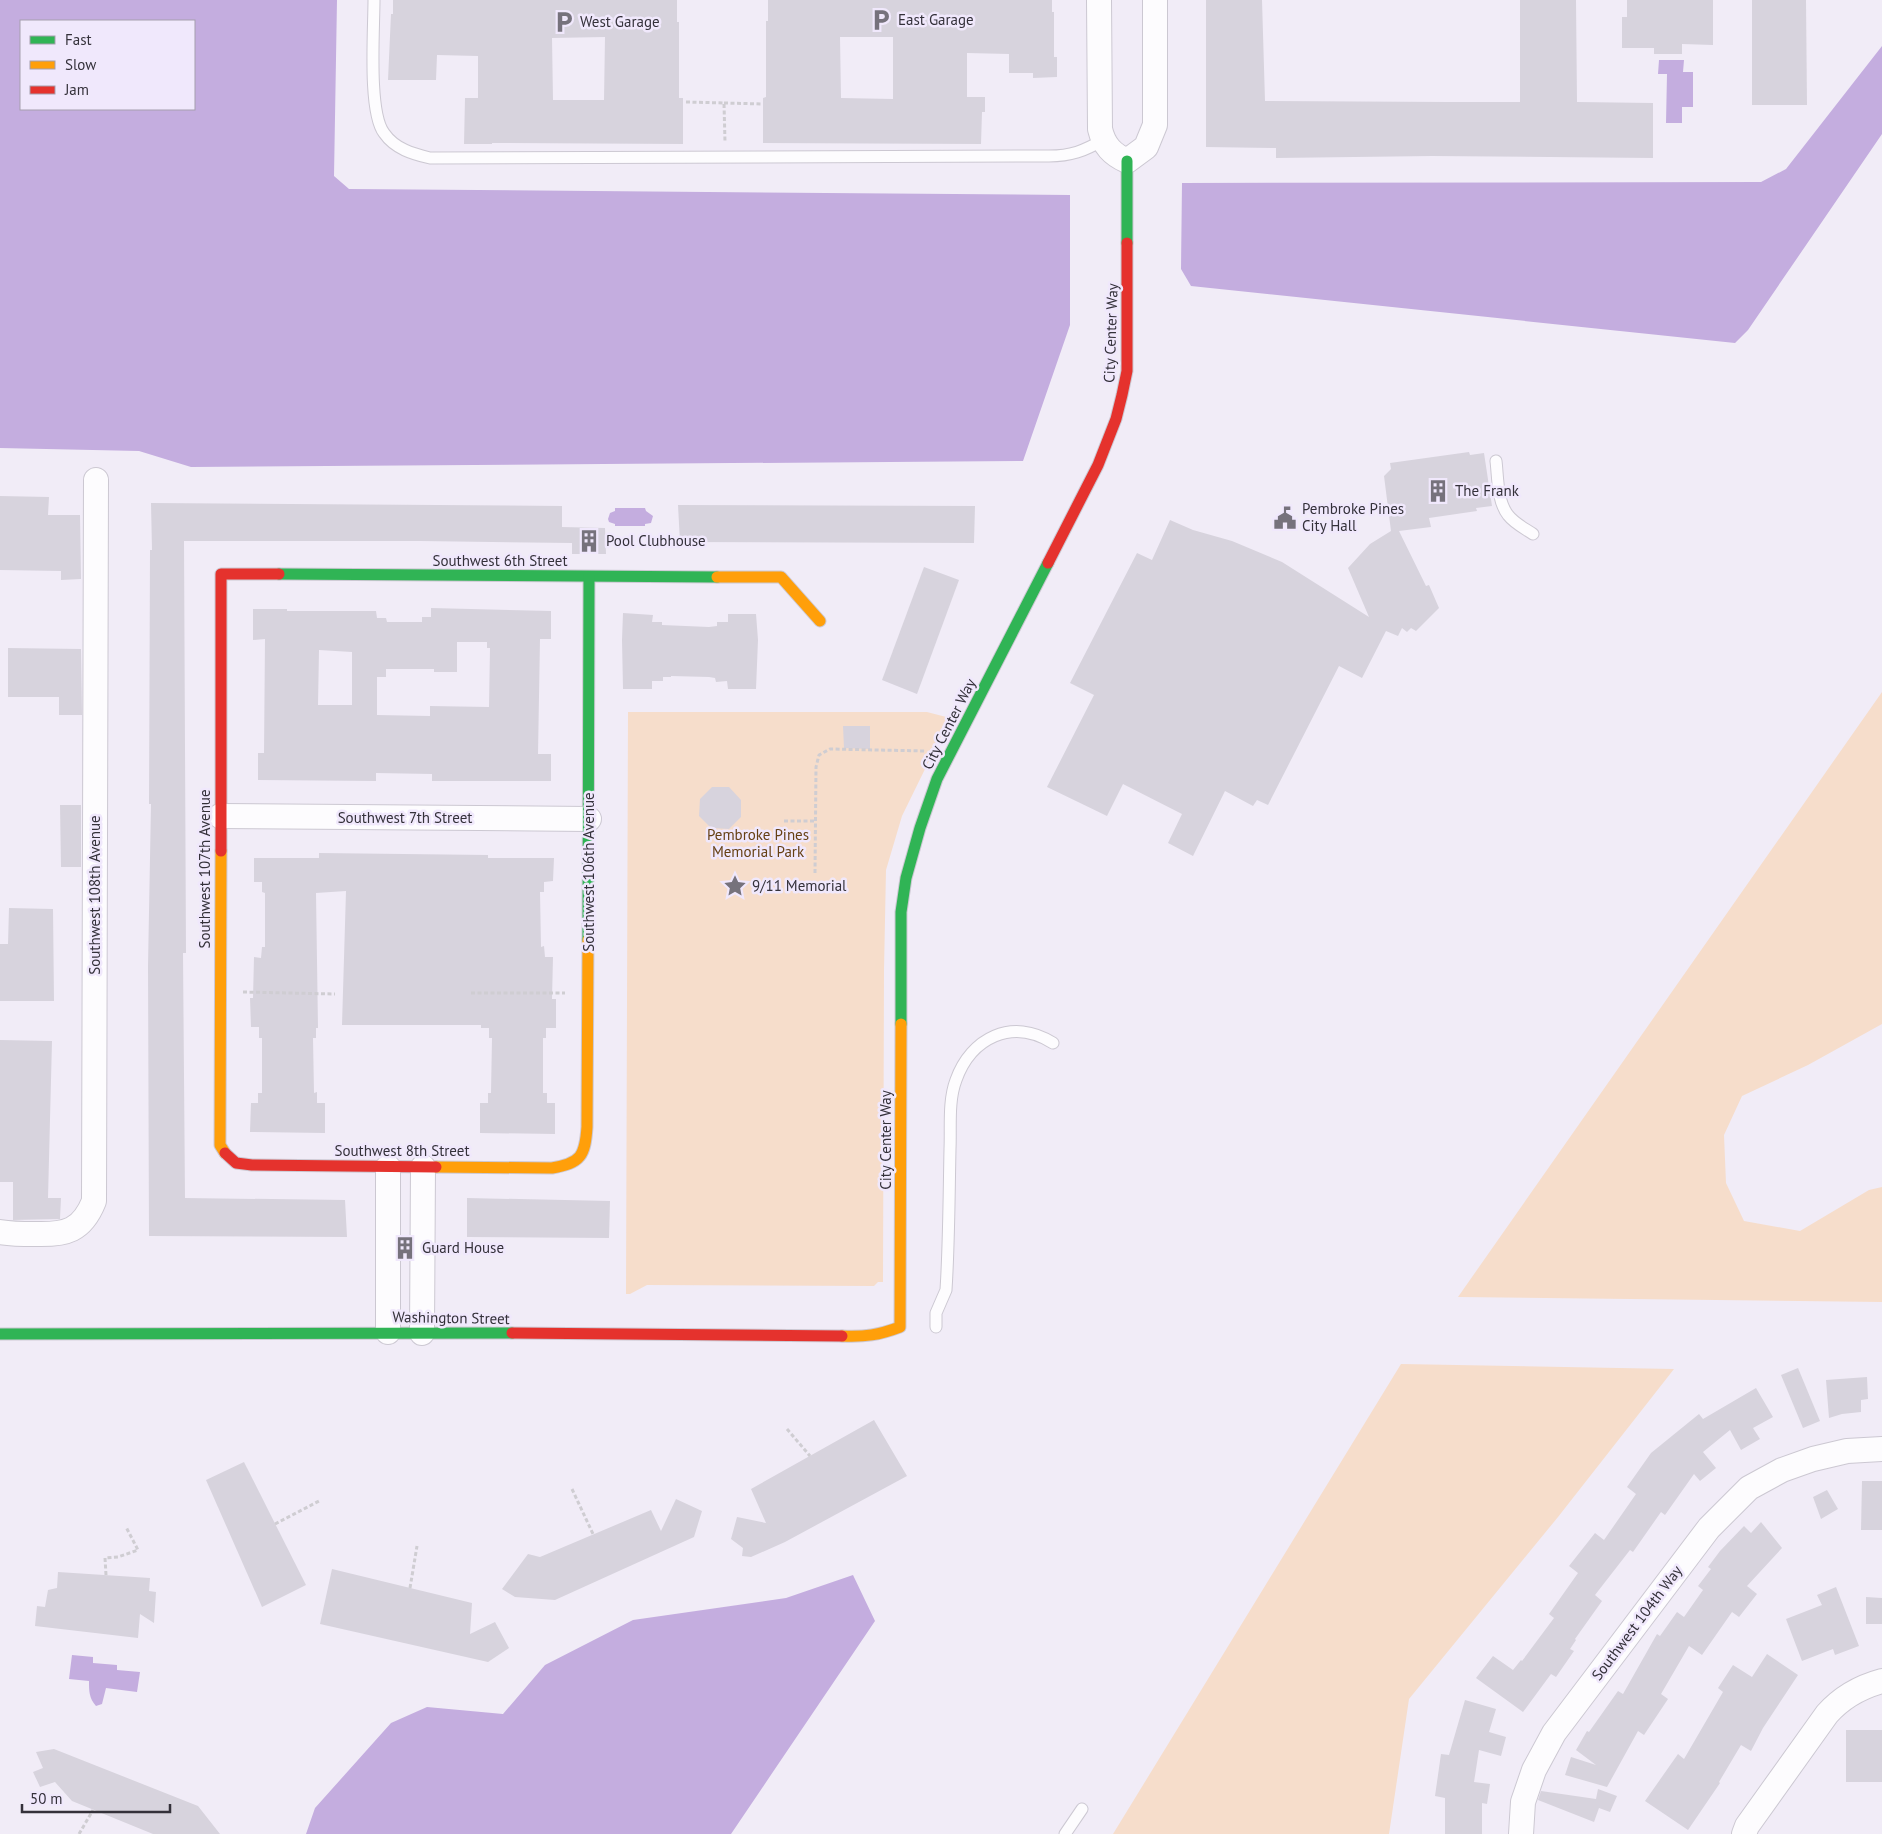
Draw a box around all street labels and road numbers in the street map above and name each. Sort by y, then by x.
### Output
street label: City Center Way [1099,283,1122,383]
street label: Southwest 6th Street [432,551,568,570]
street label: City Center Way [917,675,980,772]
street label: Southwest 107th Avenue [195,789,214,949]
street label: Southwest 106th Avenue [579,792,598,952]
street label: Southwest 7th Street [338,808,472,827]
street label: Southwest 108th Avenue [85,815,104,975]
street label: City Center Way [876,1090,895,1190]
street label: Southwest 8th Street [334,1141,470,1160]
street label: Washington Street [392,1307,510,1328]
street label: Southwest 104th Way [1587,1561,1686,1684]

